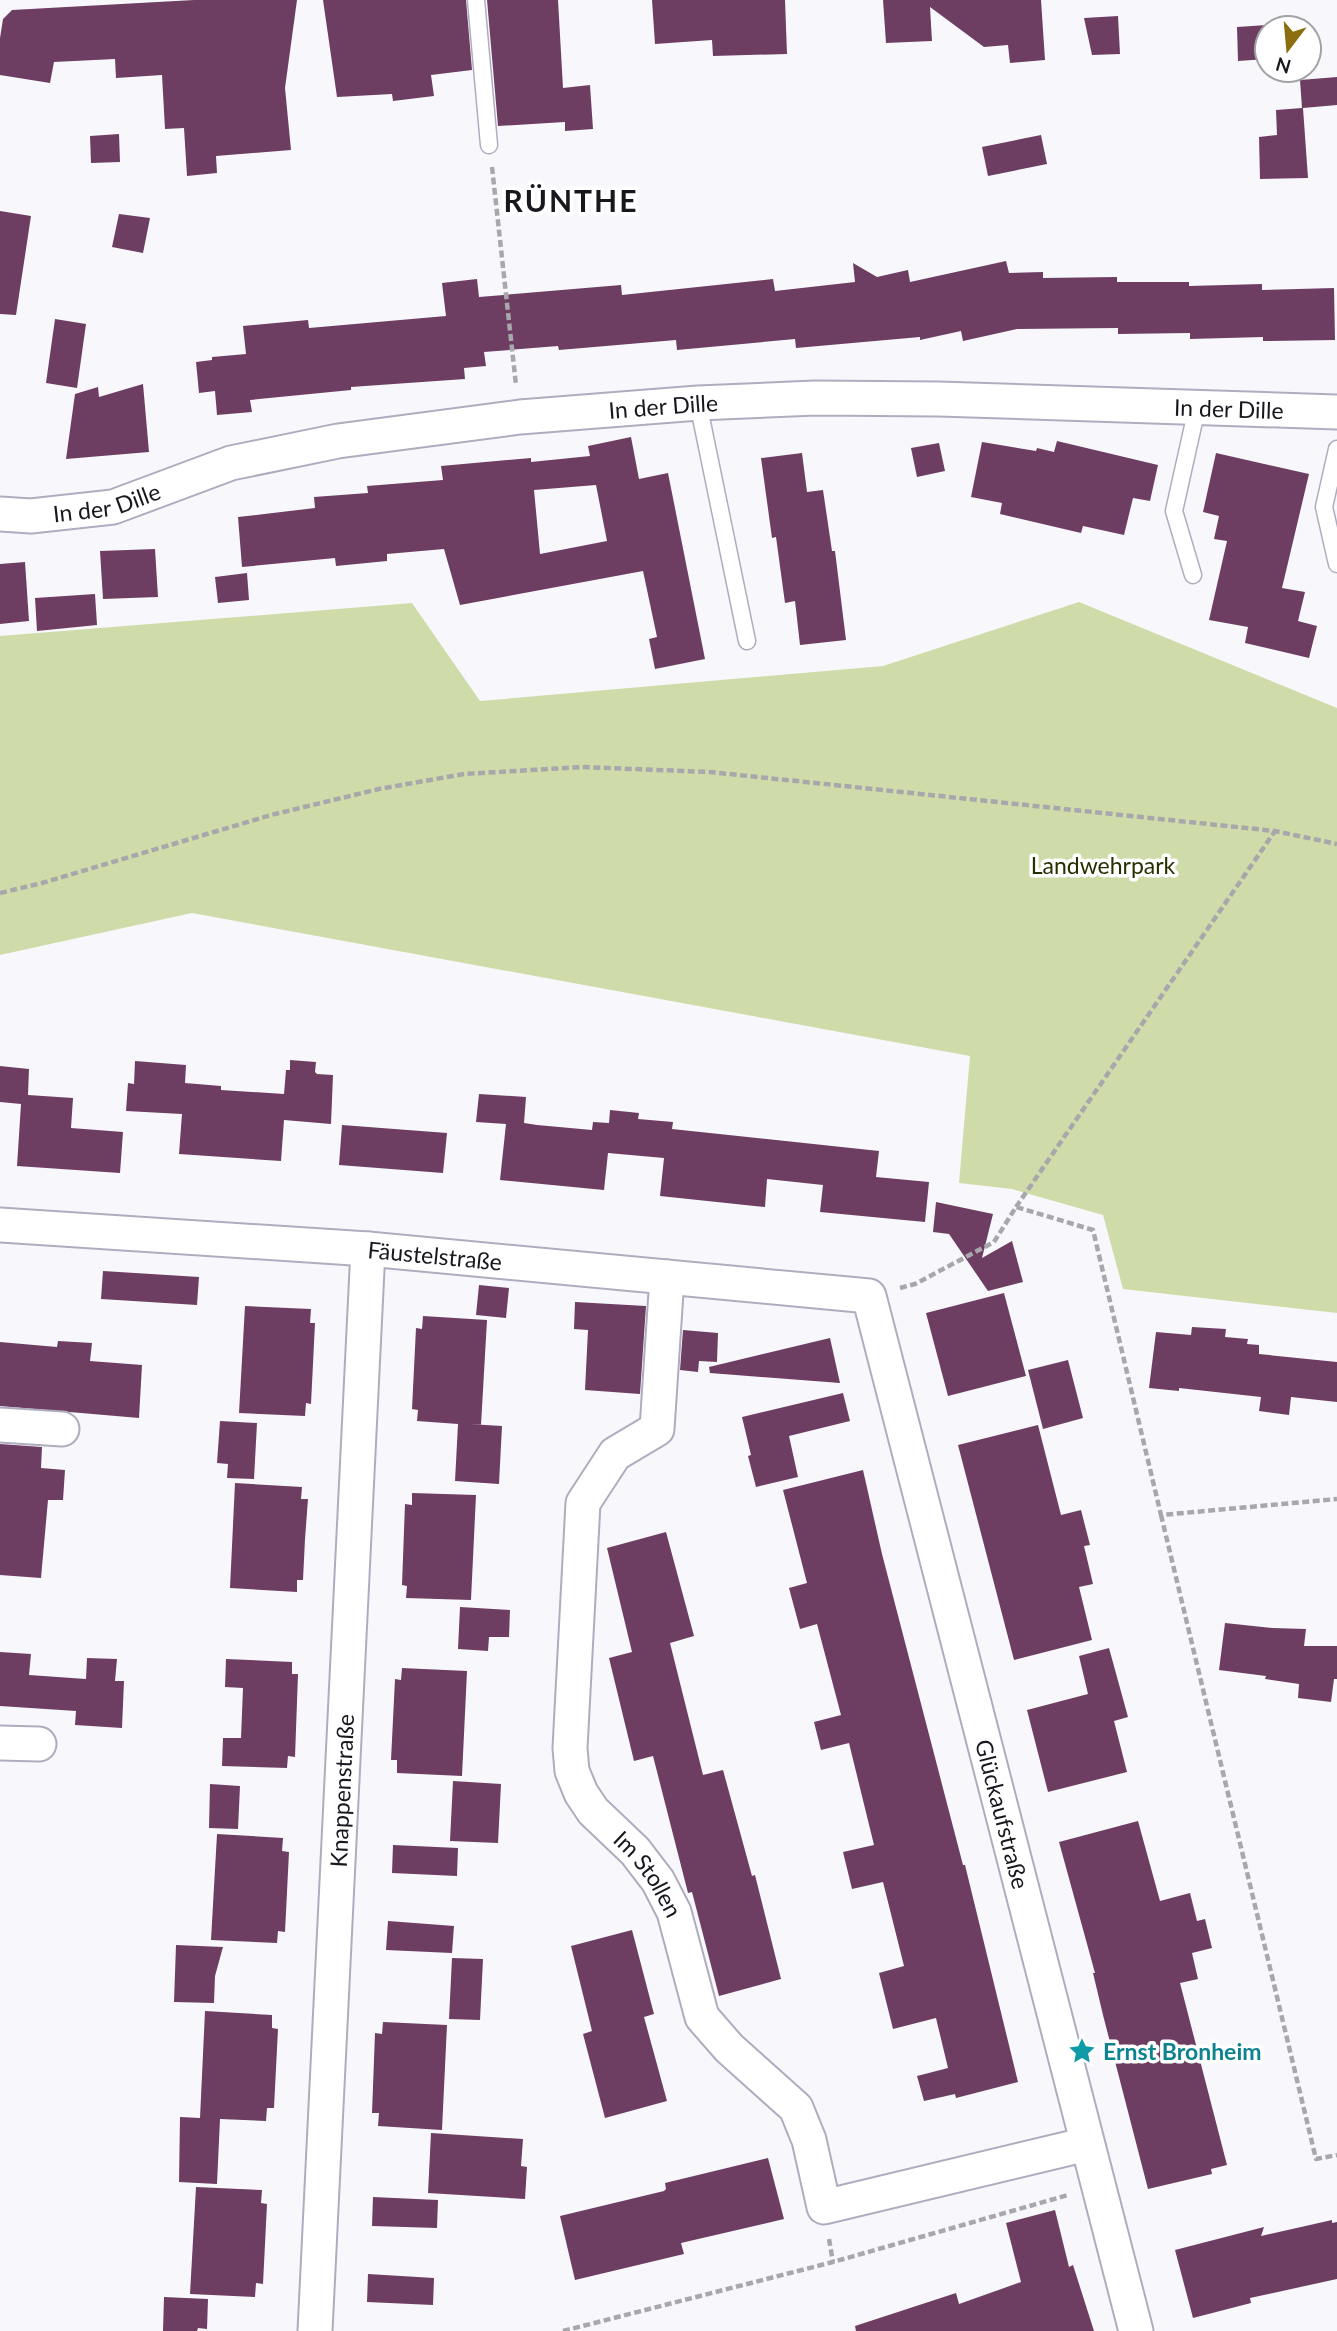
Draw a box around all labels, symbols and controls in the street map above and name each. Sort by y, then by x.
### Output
north arrow [1253,14,1323,84]
text: N [1273,53,1293,79]
district label: RÜNTHE [504,182,638,218]
street label: In der Dille [607,388,719,424]
street label: In der Dille [1174,393,1284,424]
street label: In der Dille [51,477,164,528]
park label: Landwehrpark [1031,851,1176,879]
street label: Fäustelstraße [367,1235,503,1276]
street label: Knappenstraße [324,1713,359,1868]
street label: Glückaufstraße [970,1736,1035,1892]
street label: Im Stollen [608,1825,688,1922]
place icon: Ernst Bronheim [1067,2036,1097,2066]
place label: Ernst Bronheim [1103,2037,1262,2065]

